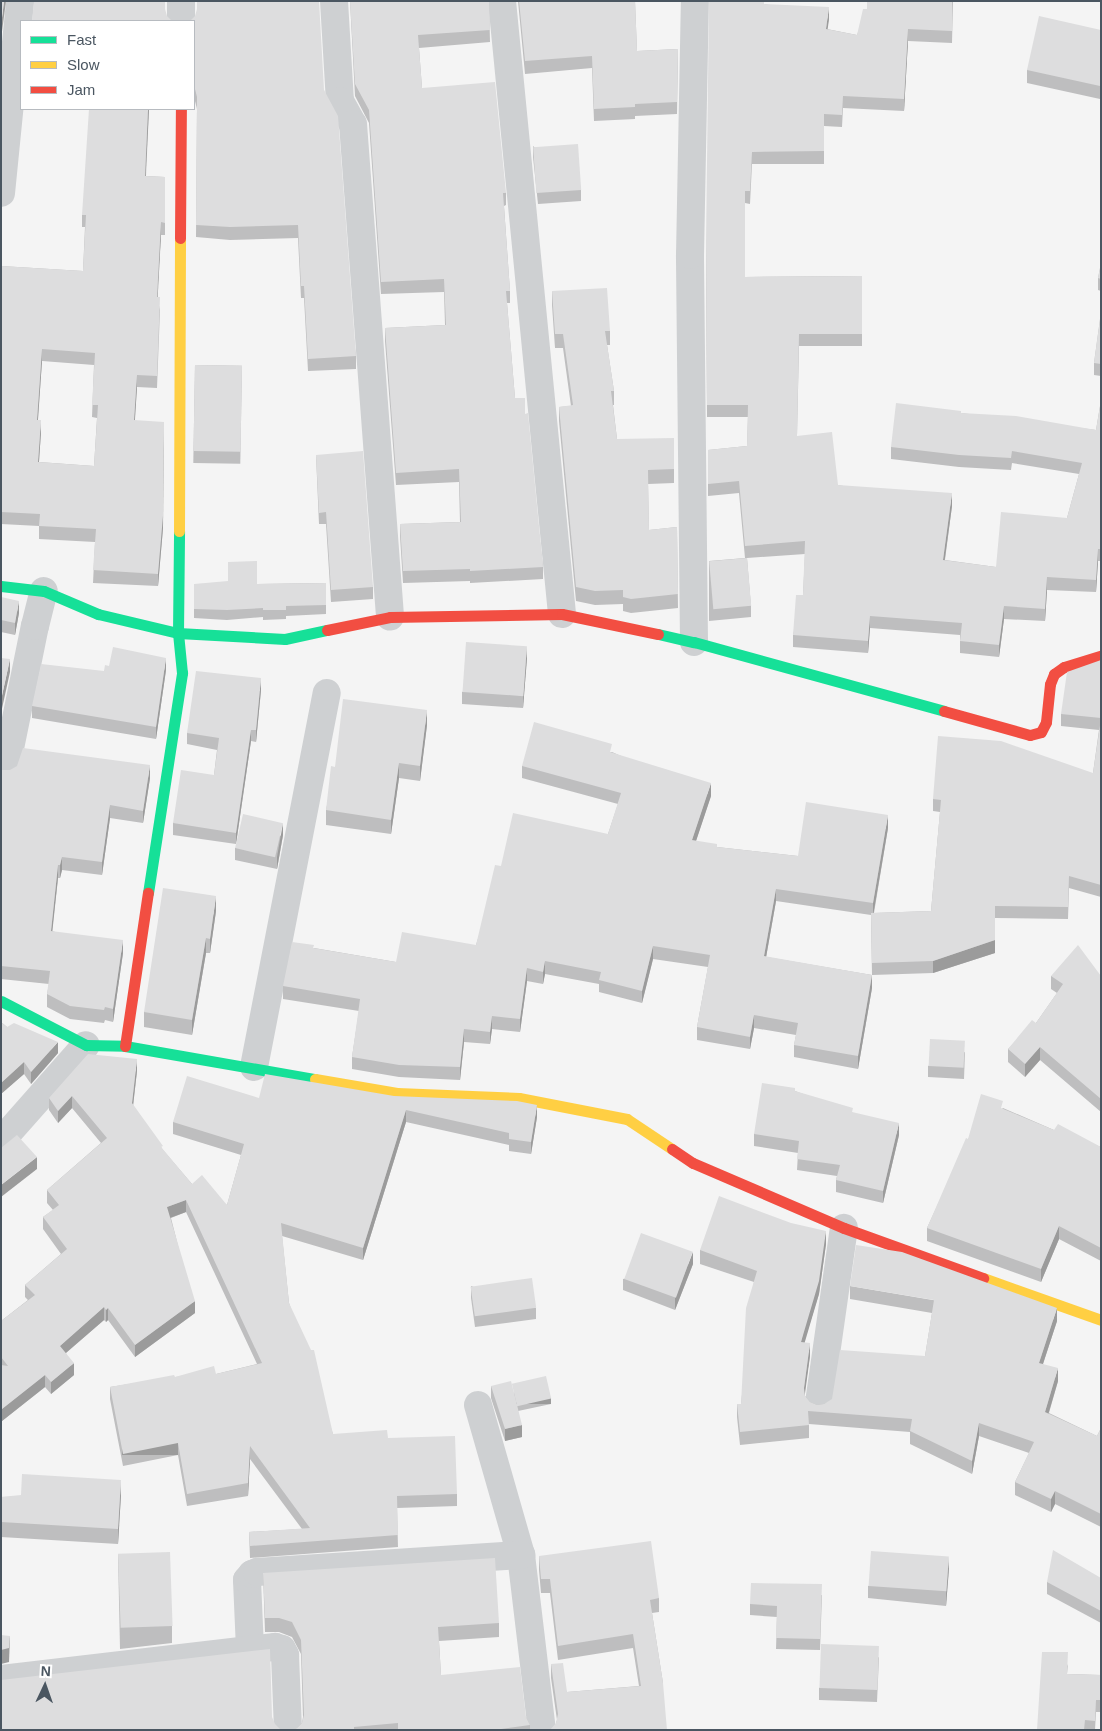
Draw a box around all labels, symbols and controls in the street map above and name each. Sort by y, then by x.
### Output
legend [20,20,195,110]
text: Fast [67,31,96,48]
text: Slow [67,56,100,73]
text: Jam [67,81,95,98]
north arrow [20,1661,70,1711]
text: N [40,1663,51,1679]

